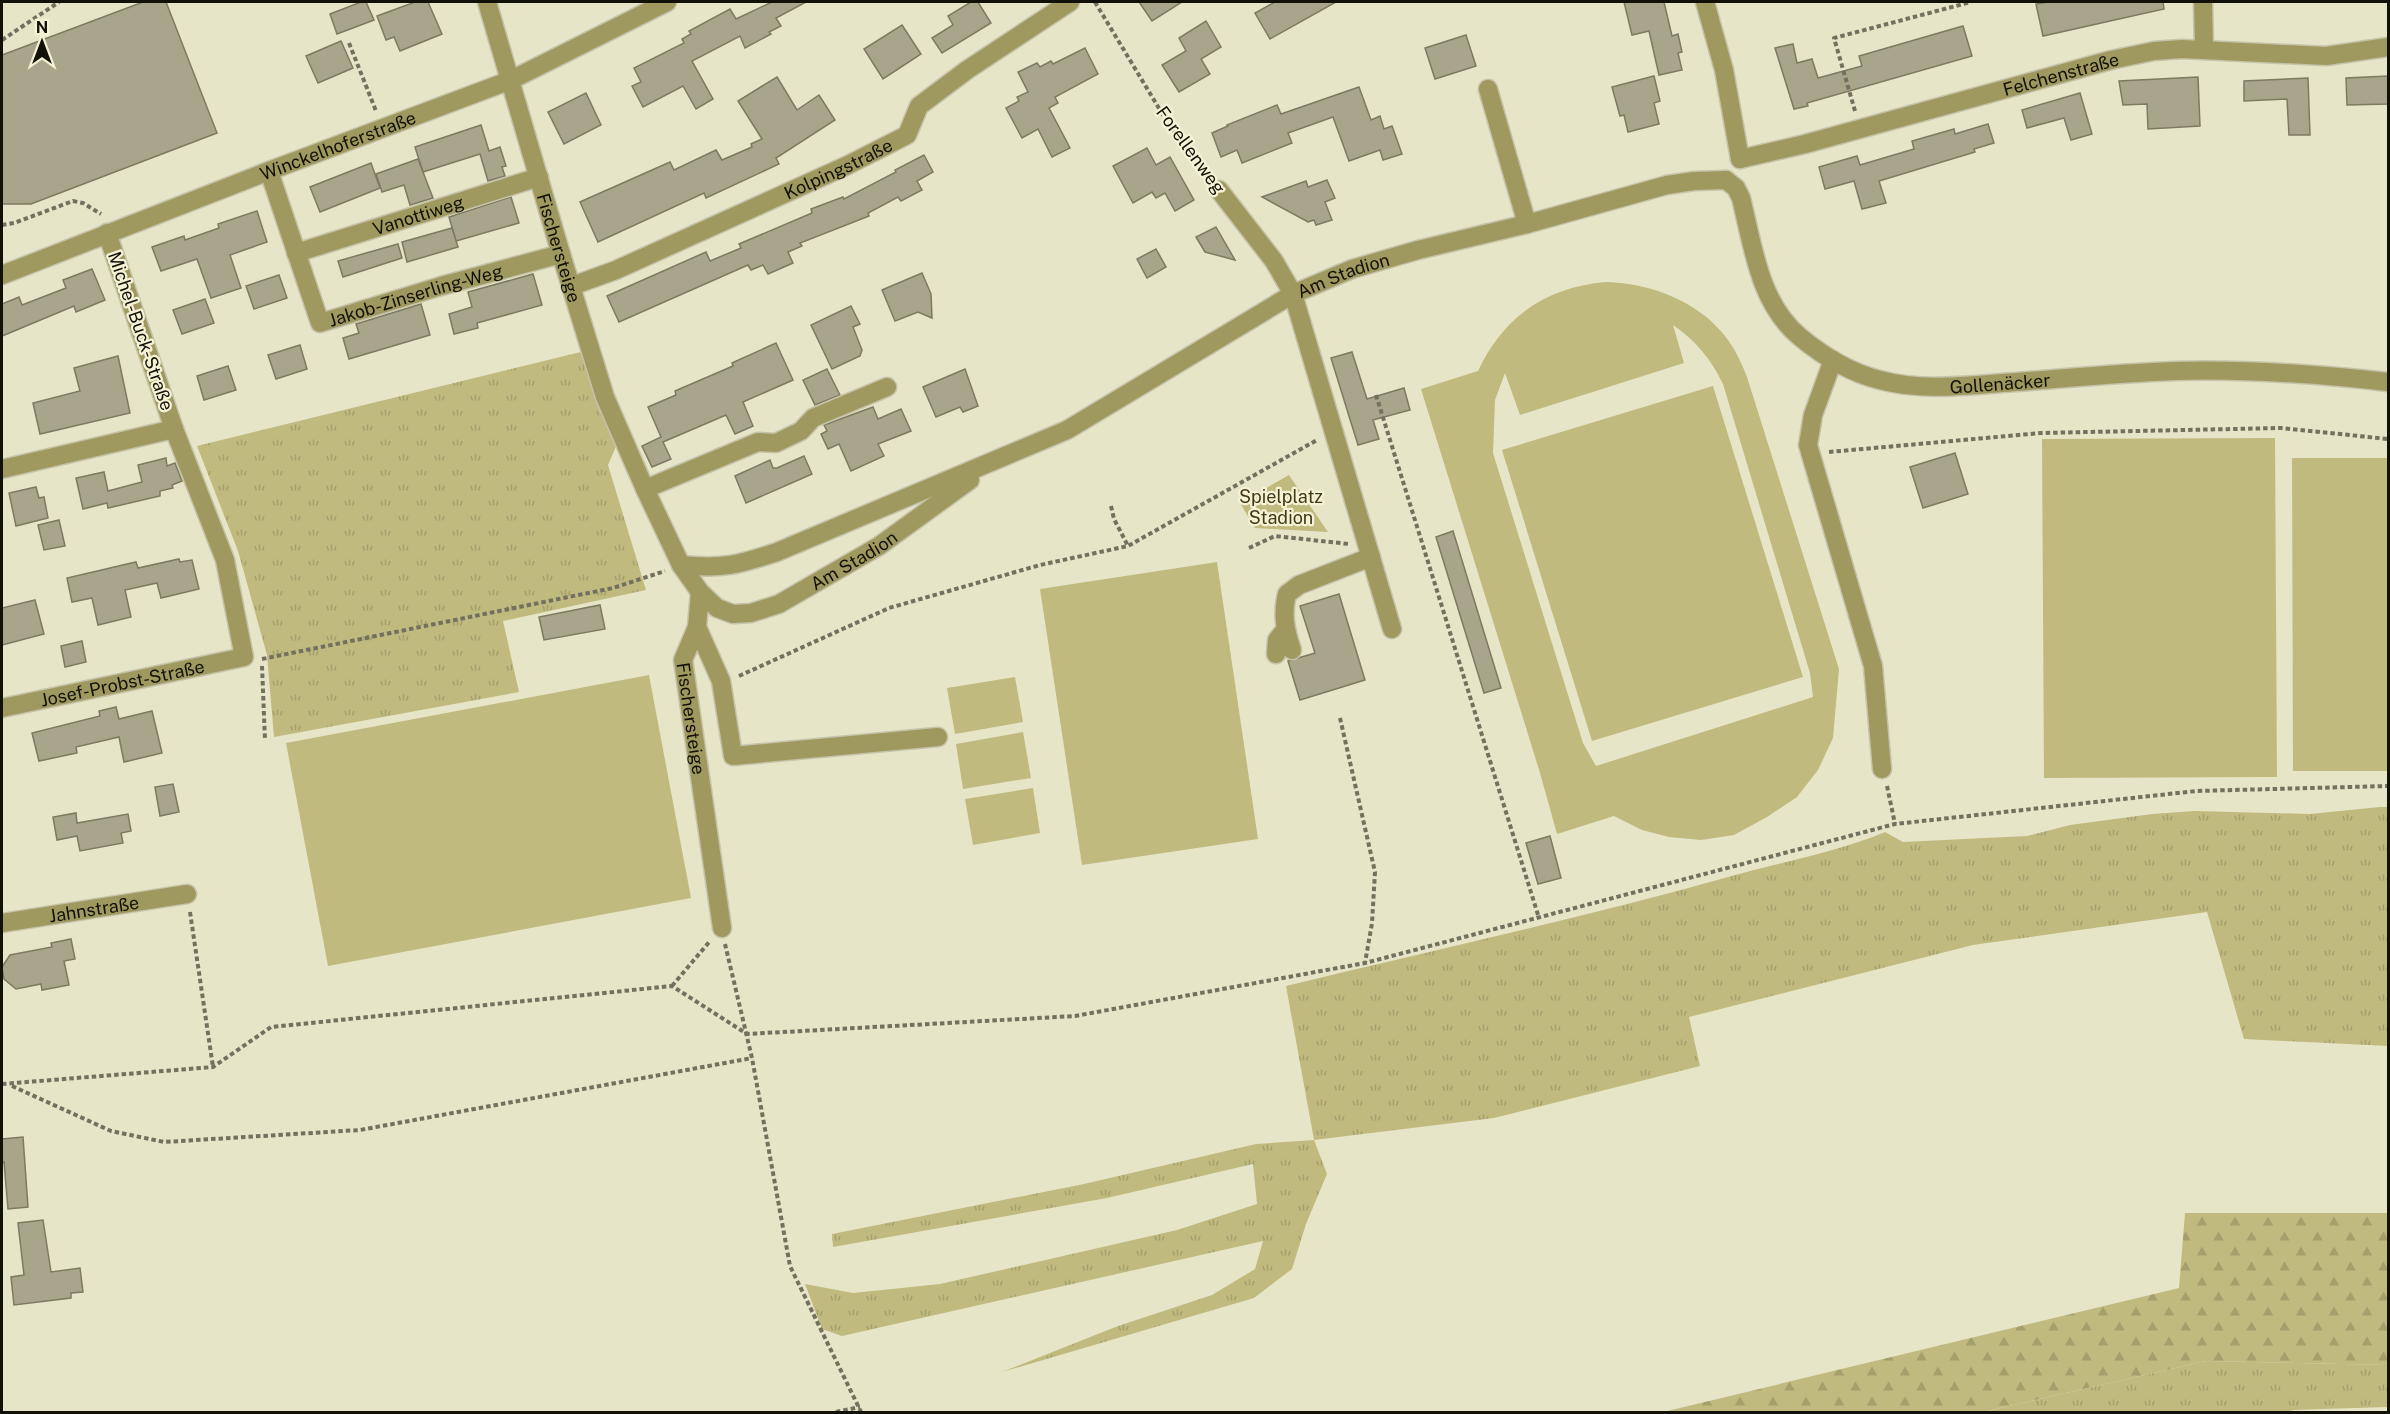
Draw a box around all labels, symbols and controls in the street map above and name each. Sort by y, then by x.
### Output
north arrow [12,12,72,72]
text: N [36,18,48,37]
street label: Felchenstraße [2000,48,2121,100]
street label: Forellenweg [1152,102,1230,198]
street label: Winckelhoferstraße [257,106,419,184]
street label: Kolpingstraße [781,134,896,203]
street label: Fischersteige [533,190,586,305]
street label: Vanottiweg [370,191,466,239]
street label: Am Stadion [1294,248,1392,302]
street label: Michel-Buck-Straße [104,249,178,413]
street label: Jakob-Zinserling-Weg [326,260,505,330]
street label: Gollenäcker [1949,369,2051,397]
park label: Spielplatz Stadion [1239,486,1323,528]
street label: Am Stadion [806,526,901,594]
street label: Josef-Probst-Straße [38,655,206,710]
street label: Fischersteige [673,661,710,776]
street label: Jahnstraße [47,891,141,926]

